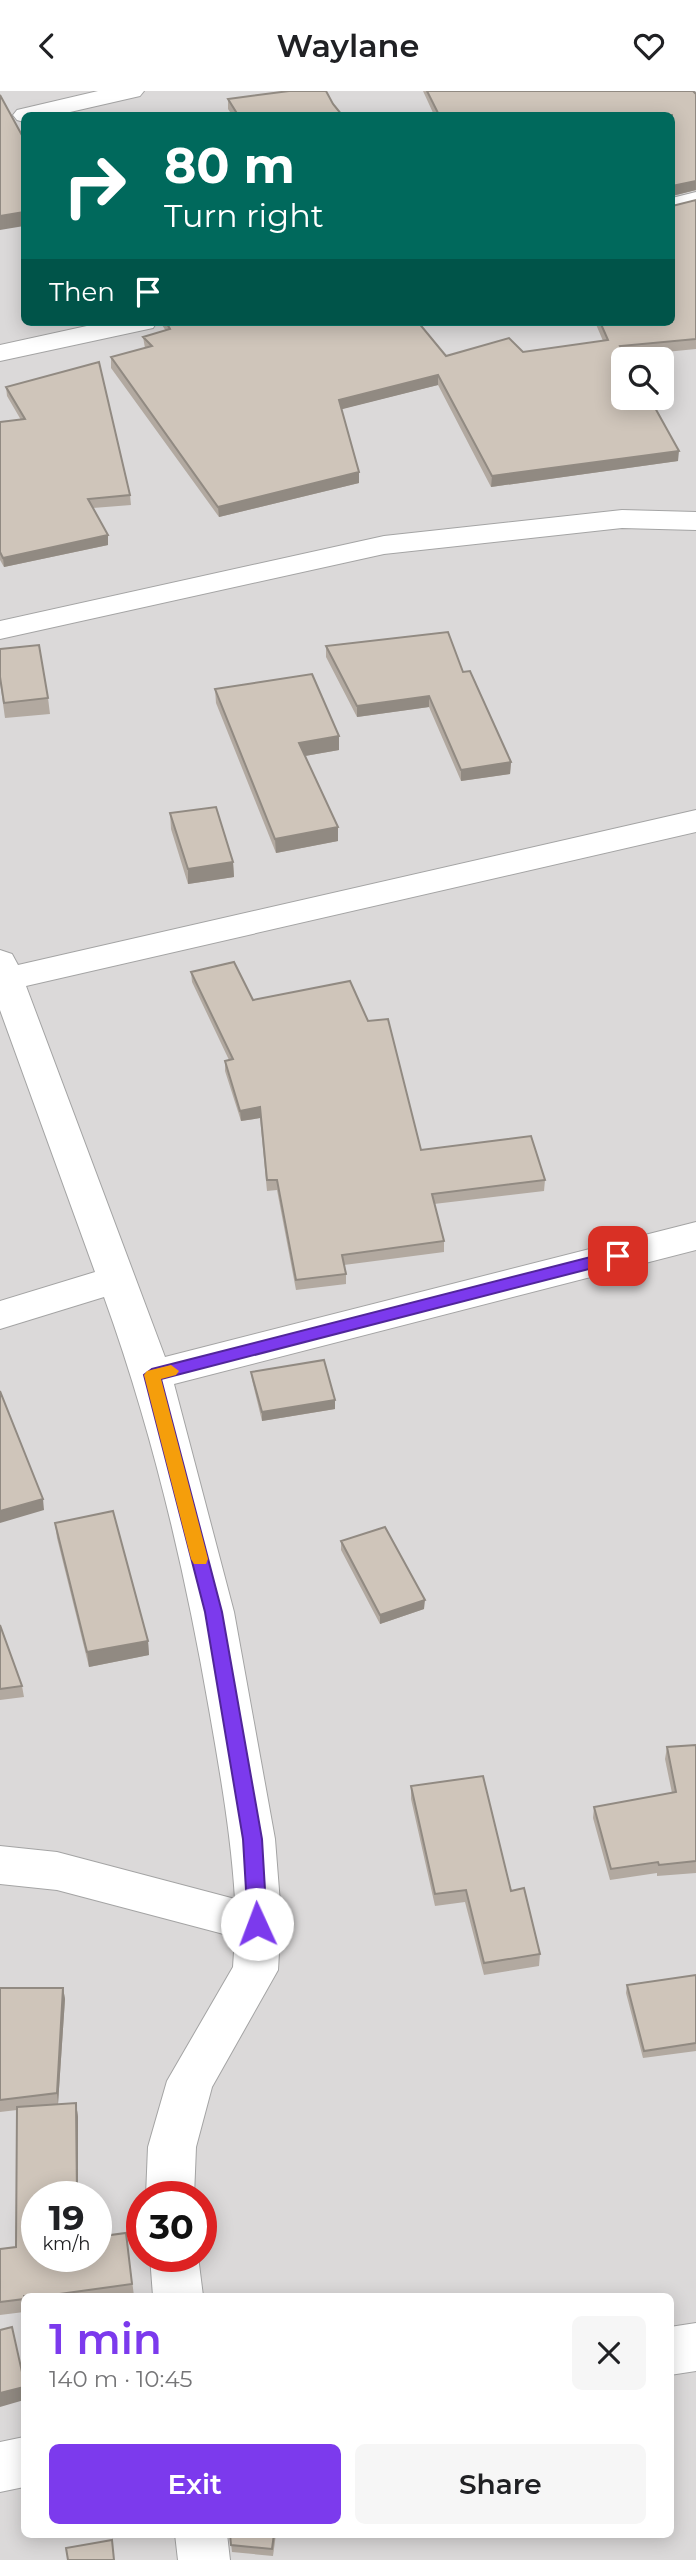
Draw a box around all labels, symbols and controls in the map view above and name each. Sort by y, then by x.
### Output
text: Waylane [277,26,419,65]
icon: back [28,27,66,65]
icon: heart [630,27,668,65]
text: 80 m [164,136,295,195]
icon: right [49,140,140,231]
text: Turn right [164,196,324,235]
icon: arrive [129,273,167,311]
text: Then [49,276,115,308]
map controls [611,347,674,410]
button: search [611,347,674,410]
pin [588,1226,648,1286]
icon: arrive [599,1237,637,1275]
position arrow [220,1887,294,1961]
speed limit sign: 30 [126,2181,217,2272]
text: 19 [48,2196,85,2239]
text: km/h [42,2233,91,2255]
text: 1 min [49,2313,162,2365]
button: close [572,2316,646,2390]
text: 140 m · 10:45 [49,2365,193,2393]
button: Exit [49,2444,341,2524]
button: Share [355,2444,646,2524]

